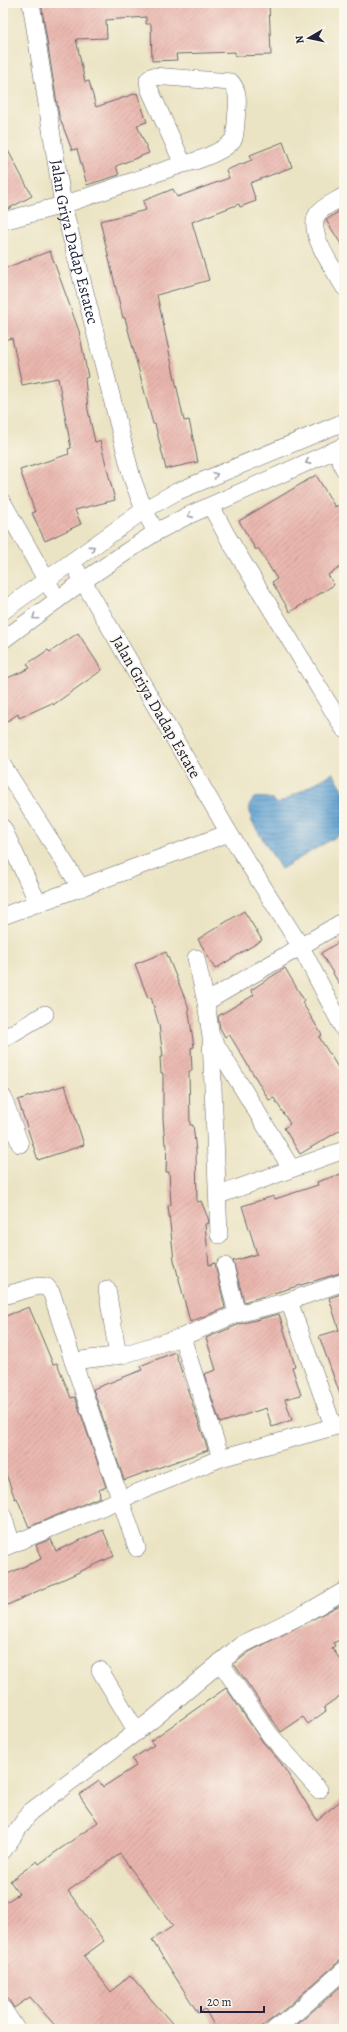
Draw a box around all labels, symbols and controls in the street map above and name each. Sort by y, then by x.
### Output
north arrow [289,18,329,58]
text: N [292,34,308,45]
street label: Jalan Griya Dadap Estatec [45,158,104,327]
one-way arrow [305,457,313,465]
one-way arrow [211,472,219,480]
one-way arrow [186,510,194,518]
one-way arrow [88,545,95,553]
one-way arrow [32,612,39,619]
street label: Jalan Griya Dadap Estate [106,632,206,782]
scale bar [201,1988,264,2014]
text: 20 m [207,1994,231,2010]

